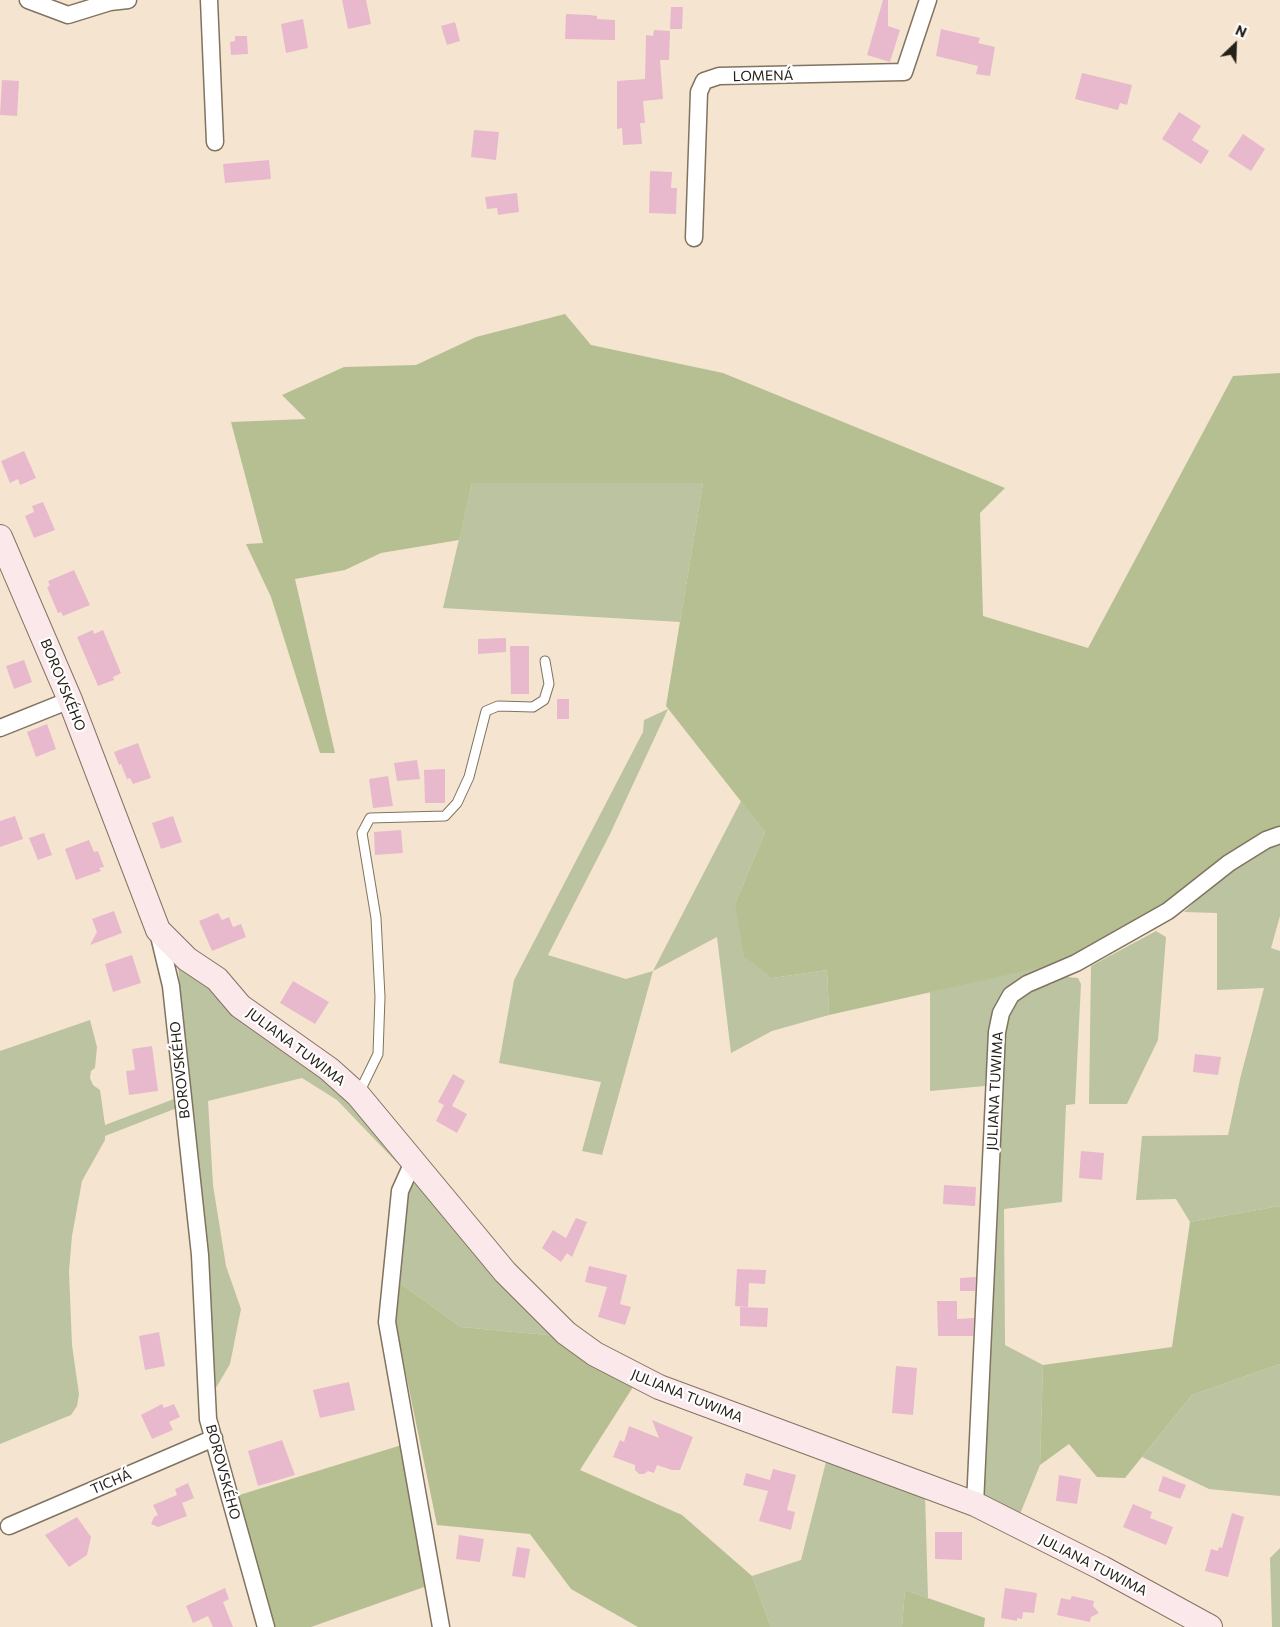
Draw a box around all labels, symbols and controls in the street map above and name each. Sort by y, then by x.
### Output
north arrow [1210,20,1260,70]
text: N [1233,21,1250,41]
street label: LOMENÁ [732,67,794,85]
street label: BOROVSKÉHO [37,636,89,734]
street label: JULIANA TUWIMA [243,1004,349,1090]
street label: BOROVSKÉHO [167,1020,193,1120]
street label: JULIANA TUWIMA [983,1031,1007,1151]
street label: JULIANA TUWIMA [629,1366,745,1426]
street label: BOROVSKÉHO [202,1423,244,1521]
street label: TICHÁ [88,1466,134,1498]
street label: JULIANA TUWIMA [1036,1530,1150,1600]

